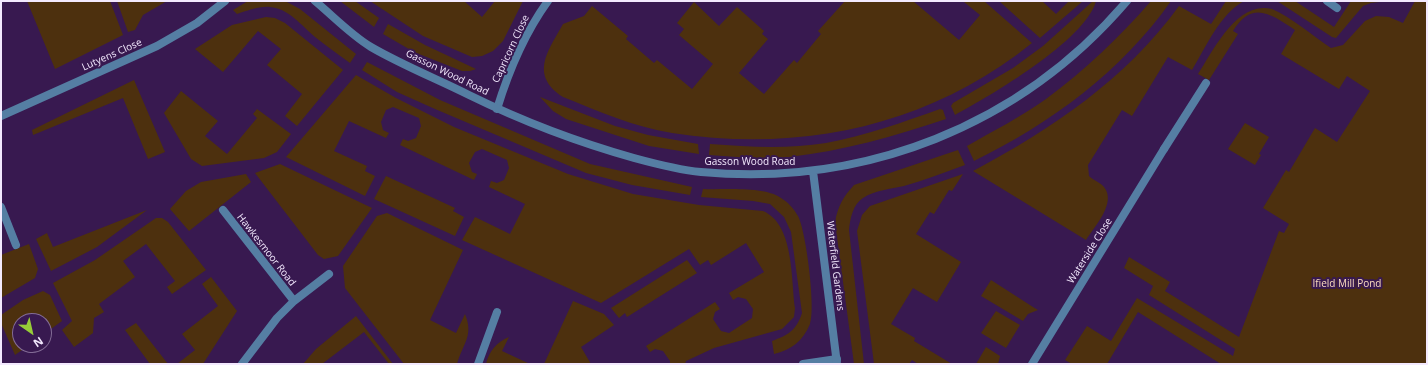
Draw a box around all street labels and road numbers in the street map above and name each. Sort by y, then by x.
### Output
street label: Capricorn Close [490,13,532,85]
street label: Lutyens Close [80,36,144,74]
street label: Gasson Wood Road [403,48,491,98]
street label: Gasson Wood Road [705,156,795,168]
street label: Hawkesmoor Road [234,212,298,288]
street label: Waterside Close [1065,216,1115,286]
street label: Waterfield Gardens [824,220,846,312]

